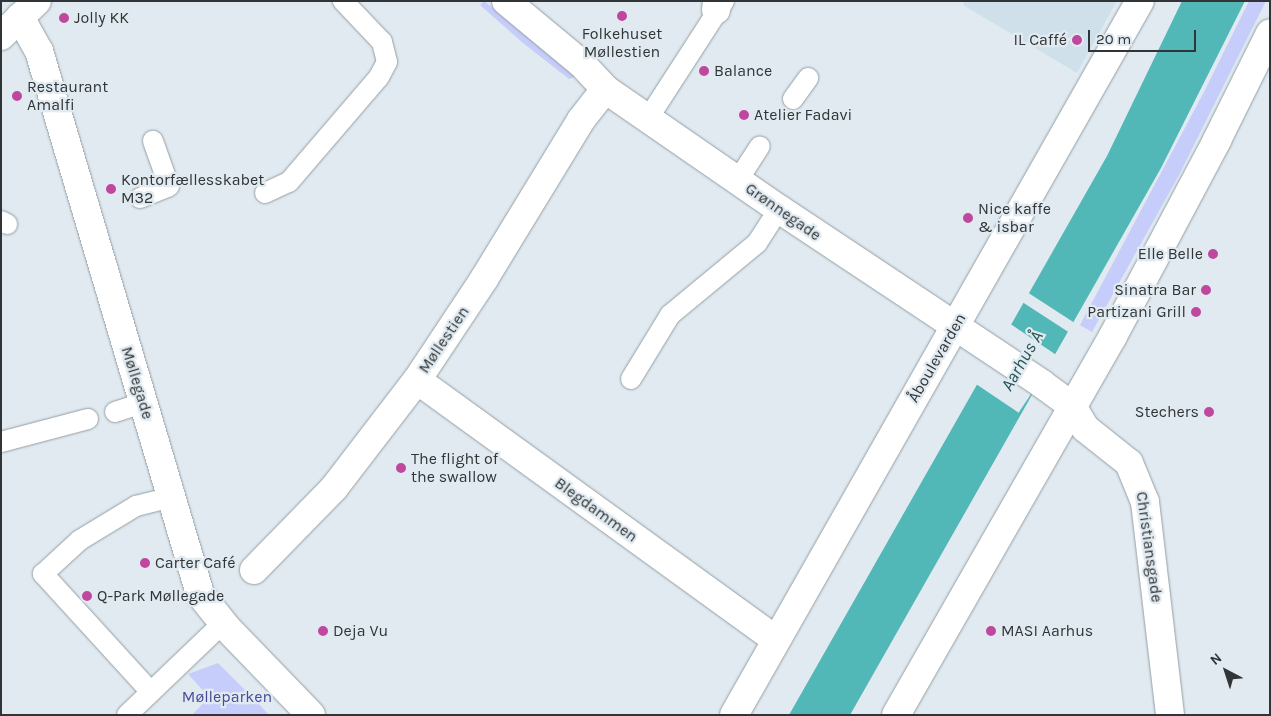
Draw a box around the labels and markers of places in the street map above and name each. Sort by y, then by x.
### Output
place label: Jolly KK [74,8,129,28]
marker: Folkehuset Møllestien [616,10,628,22]
marker: Jolly KK [58,12,70,24]
place label: Folkehuset Møllestien [582,24,662,62]
place label: IL Caffé [1013,30,1067,50]
marker: IL Caffé [1071,34,1083,46]
place label: Balance [714,61,772,81]
marker: Balance [698,65,710,77]
place label: Restaurant Amalfi [27,77,108,115]
marker: Restaurant Amalfi [11,90,23,102]
place label: Atelier Fadavi [754,105,852,125]
marker: Atelier Fadavi [738,109,750,121]
place label: Kontorfællesskabet M32 [121,170,264,208]
marker: Kontorfællesskabet M32 [105,183,117,195]
place label: Nice kaffe & isbar [978,199,1051,237]
marker: Nice kaffe & isbar [962,212,974,224]
place label: Elle Belle [1138,244,1203,264]
marker: Elle Belle [1207,248,1219,260]
place label: Sinatra Bar [1114,280,1196,300]
marker: Sinatra Bar [1200,284,1212,296]
place label: Partizani Grill [1087,302,1186,322]
marker: Partizani Grill [1190,306,1202,318]
place label: Stechers [1135,402,1199,422]
marker: Stechers [1203,406,1215,418]
place label: The flight of the swallow [411,449,498,487]
marker: The flight of the swallow [395,462,407,474]
place label: Carter Café [155,553,236,573]
marker: Carter Café [139,557,151,569]
place label: Q-Park Møllegade [97,586,224,606]
marker: Q-Park Møllegade [81,590,93,602]
place label: Deja Vu [333,621,388,641]
place label: MASI Aarhus [1001,621,1093,641]
marker: Deja Vu [317,625,329,637]
marker: MASI Aarhus [985,625,997,637]

